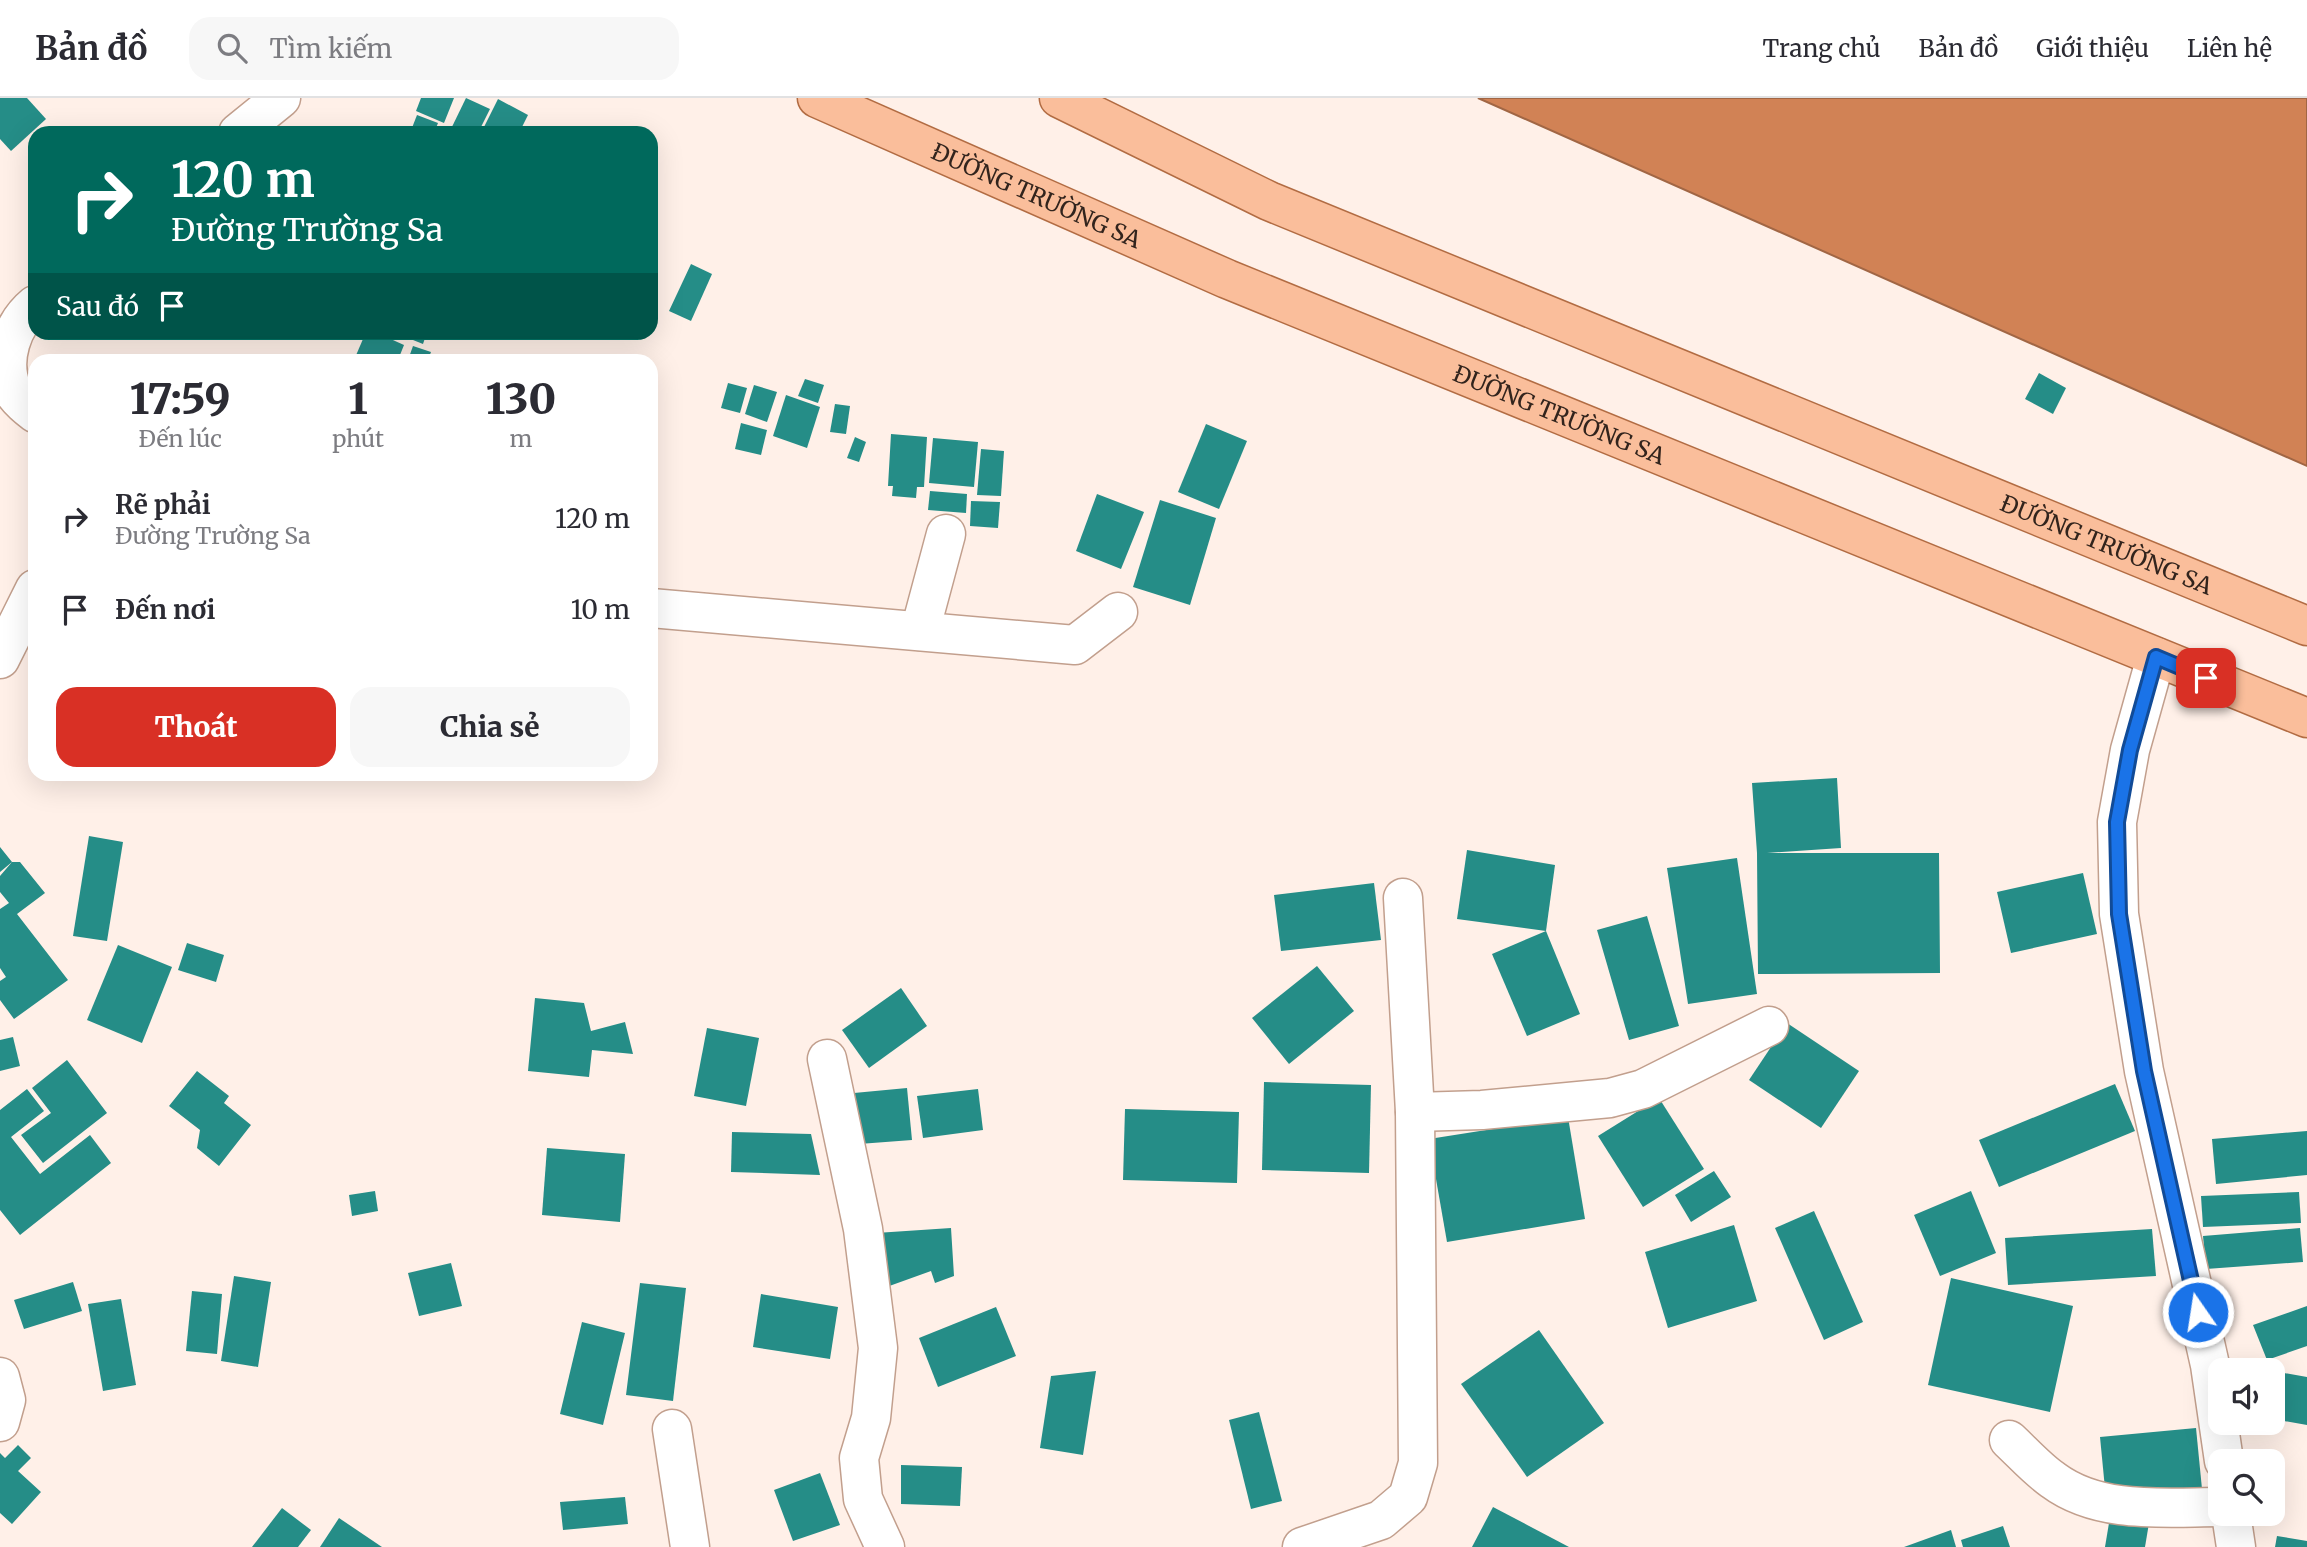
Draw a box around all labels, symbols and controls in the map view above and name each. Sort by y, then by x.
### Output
search box [189,17,679,80]
text: Bản đồ [35,28,147,69]
icon: search [213,29,251,67]
text: Tìm kiếm [269,32,392,65]
text: Trang chủ [1762,33,1881,64]
text: Bản đồ [1919,33,1998,64]
text: Giới thiệu [2036,33,2149,64]
text: Liên hệ [2187,33,2272,64]
street label: ĐƯỜNG TRƯỜNG SA [927,136,1147,254]
text: 120 m [171,149,315,210]
icon: right [56,154,147,245]
text: Đường Trường Sa [171,210,443,250]
icon: arrive [153,287,191,325]
text: Sau đó [56,290,139,323]
street label: ĐƯỜNG TRƯỜNG SA [1449,358,1670,470]
text: 17:59 [130,373,231,425]
text: 1 [348,373,368,425]
text: 130 [486,373,556,425]
text: Đến lúc [139,424,222,453]
text: phút [332,424,384,453]
text: m [510,424,532,453]
text: Rẽ phải [115,488,211,521]
street label: ĐƯỜNG TRƯỜNG SA [1996,488,2218,601]
icon: right [56,500,94,538]
text: 120 m [555,502,630,535]
text: Đường Trường Sa [115,521,311,550]
icon: arrive [56,591,94,629]
text: Đến nơi [115,593,215,626]
text: 10 m [571,593,630,626]
pin [2176,648,2236,708]
icon: arrive [2187,659,2225,697]
button: Thoát [56,687,336,767]
button: Chia sẻ [350,687,630,767]
position arrow [2161,1275,2235,1349]
map controls [2208,1358,2285,1526]
button: sound [2208,1358,2285,1435]
button: search [2208,1449,2285,1526]

